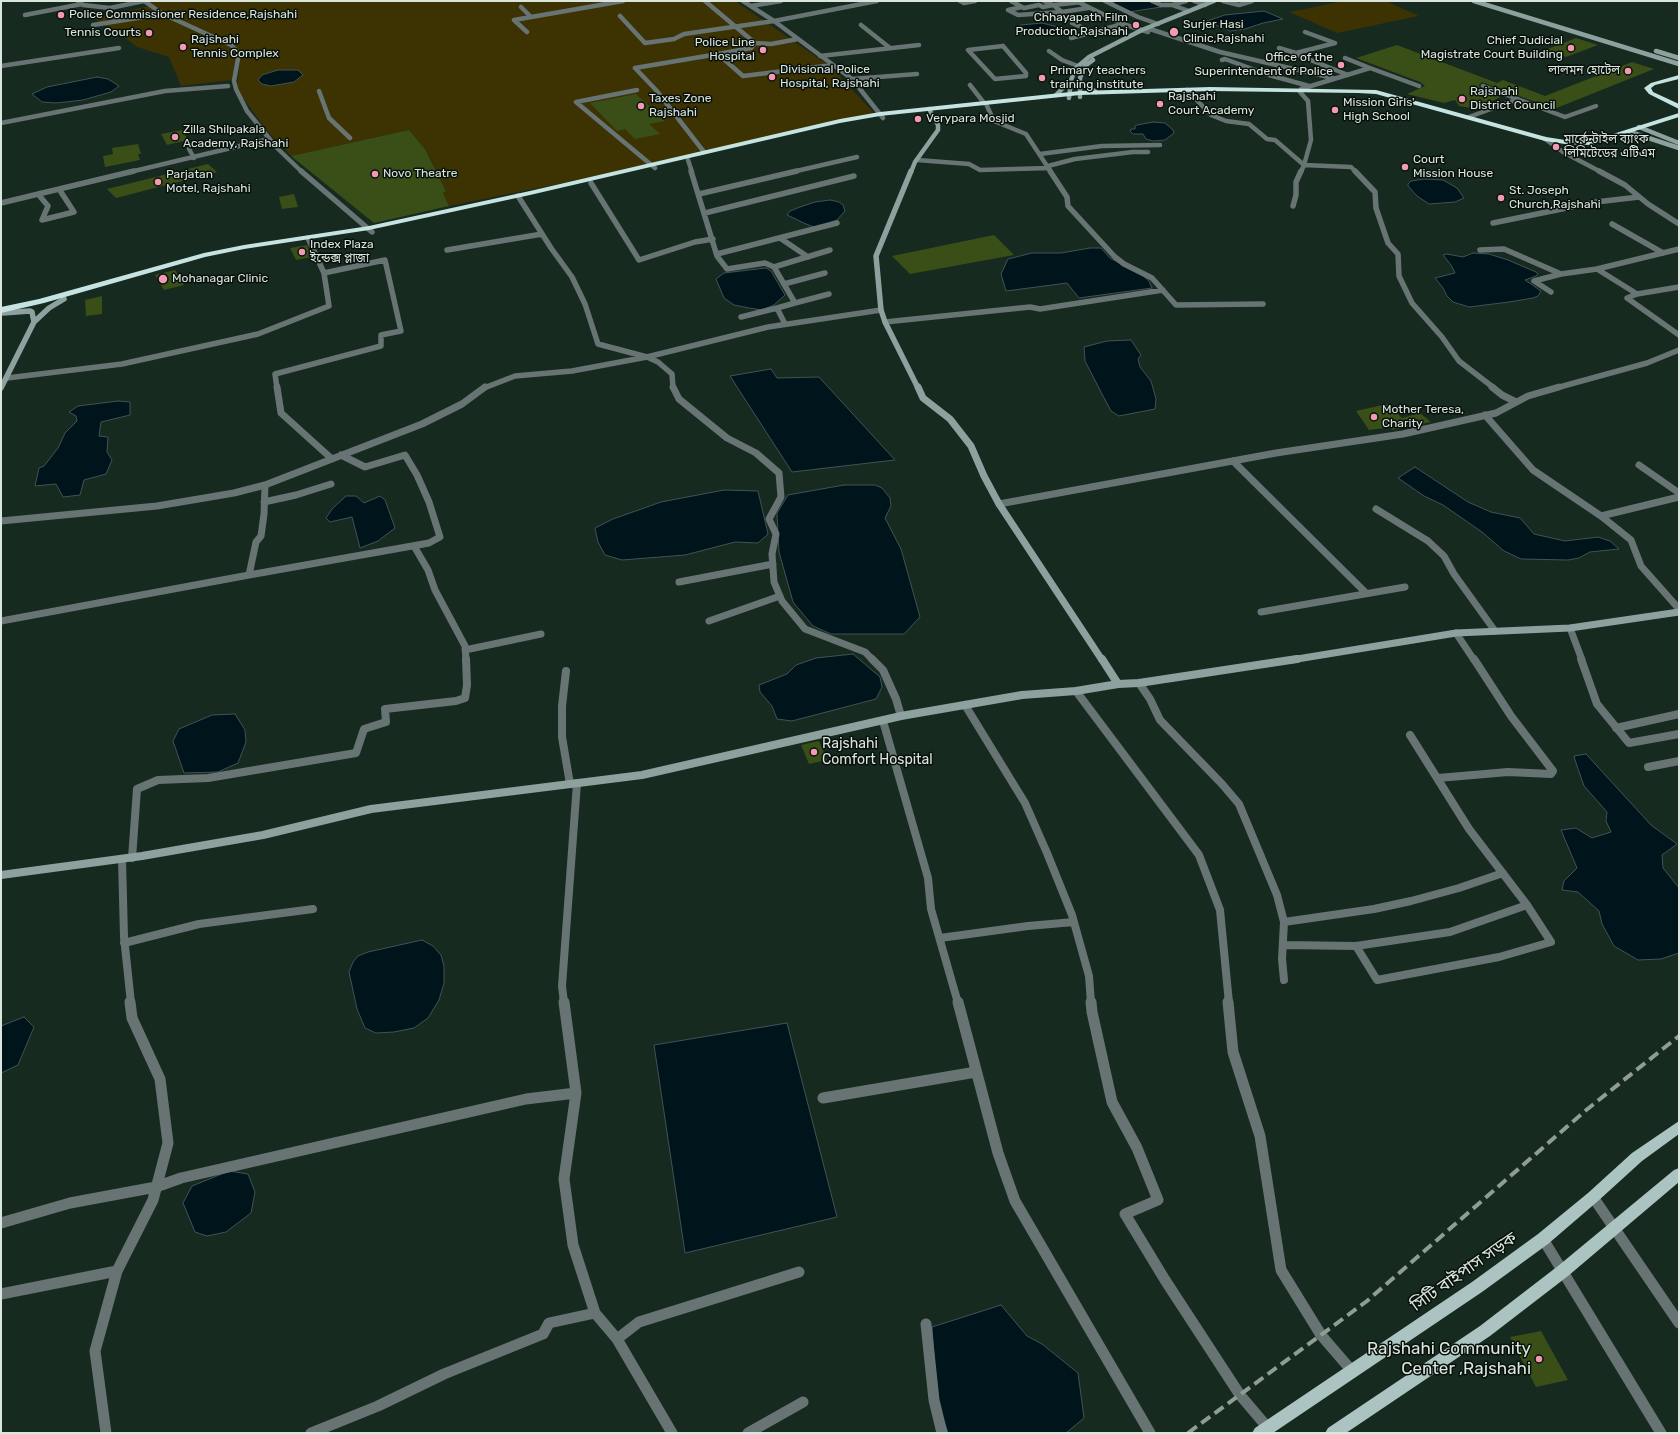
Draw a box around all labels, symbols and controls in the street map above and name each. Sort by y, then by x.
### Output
place label: Police Commissioner Residence,Rajshahi [69,8,297,22]
marker: Police Commissioner Residence,Rajshahi [56,10,66,20]
place label: Chhayapath Film Production,Rajshahi [1015,11,1128,39]
place label: Surjer Hasi Clinic,Rajshahi [1183,18,1264,46]
marker: Chhayapath Film Production,Rajshahi [1131,20,1141,30]
place label: Tennis Courts [64,26,141,40]
marker: Surjer Hasi Clinic,Rajshahi [1168,26,1180,38]
marker: Tennis Courts [144,28,154,38]
place label: Rajshahi Tennis Complex [191,33,279,61]
place label: Chief Judicial Magistrate Court Building [1421,34,1563,62]
place label: Police Line Hospital [695,36,755,64]
marker: Rajshahi Tennis Complex [178,42,188,52]
marker: Chief Judicial Magistrate Court Building [1566,43,1576,53]
marker: Police Line Hospital [758,45,768,55]
place label: Office of the Superintendent of Police [1194,51,1333,79]
marker: Office of the Superintendent of Police [1336,60,1346,70]
place label: Divisional Police Hospital, Rajshahi [780,63,880,91]
place label: Primary teachers training institute [1050,64,1146,92]
place label: লালমন হোটেল [1548,64,1620,78]
marker: লালমন হোটেল [1623,66,1633,76]
marker: Divisional Police Hospital, Rajshahi [767,72,777,82]
marker: Primary teachers training institute [1037,73,1047,83]
place label: Rajshahi District Council [1470,85,1556,113]
place label: Rajshahi Court Academy [1168,90,1254,118]
place label: Taxes Zone Rajshahi [649,92,711,120]
marker: Rajshahi District Council [1457,94,1467,104]
place label: Mission Girls' High School [1343,96,1415,124]
marker: Rajshahi Court Academy [1155,99,1165,109]
marker: Taxes Zone Rajshahi [636,101,646,111]
marker: Mission Girls' High School [1330,105,1340,115]
place label: Verypara Mosjid [926,112,1015,126]
marker: Verypara Mosjid [913,114,923,124]
place label: Zilla Shilpakala Academy, Rajshahi [183,123,288,151]
marker: Zilla Shilpakala Academy, Rajshahi [170,132,180,142]
place label: মার্কেন্টাইল ব্যাংক লিমিটেডের এটিএম [1564,133,1655,161]
marker: মার্কেন্টাইল ব্যাংক লিমিটেডের এটিএম [1551,142,1561,152]
place label: Court Mission House [1413,153,1493,181]
marker: Court Mission House [1400,162,1410,172]
place label: Novo Theatre [383,167,457,181]
place label: Parjatan Motel, Rajshahi [166,168,251,196]
marker: Novo Theatre [370,169,380,179]
marker: Parjatan Motel, Rajshahi [153,177,163,187]
place label: St. Joseph Church,Rajshahi [1509,184,1601,212]
marker: St. Joseph Church,Rajshahi [1496,193,1506,203]
place label: Index Plaza ইন্ডেক্স প্লাজা [310,238,374,266]
marker: Index Plaza ইন্ডেক্স প্লাজা [297,247,307,257]
place label: Mohanagar Clinic [172,272,268,286]
marker: Mohanagar Clinic [157,273,169,285]
place label: Mother Teresa, Charity [1382,403,1464,431]
marker: Mother Teresa, Charity [1369,412,1379,422]
place label: Rajshahi Comfort Hospital [822,736,933,768]
marker: Rajshahi Comfort Hospital [809,747,819,757]
street label: সিটি বাইপাস সড়ক [1407,1228,1521,1316]
place label: Rajshahi Community Center ,Rajshahi [1367,1339,1531,1379]
marker: Rajshahi Community Center ,Rajshahi [1534,1354,1544,1364]

